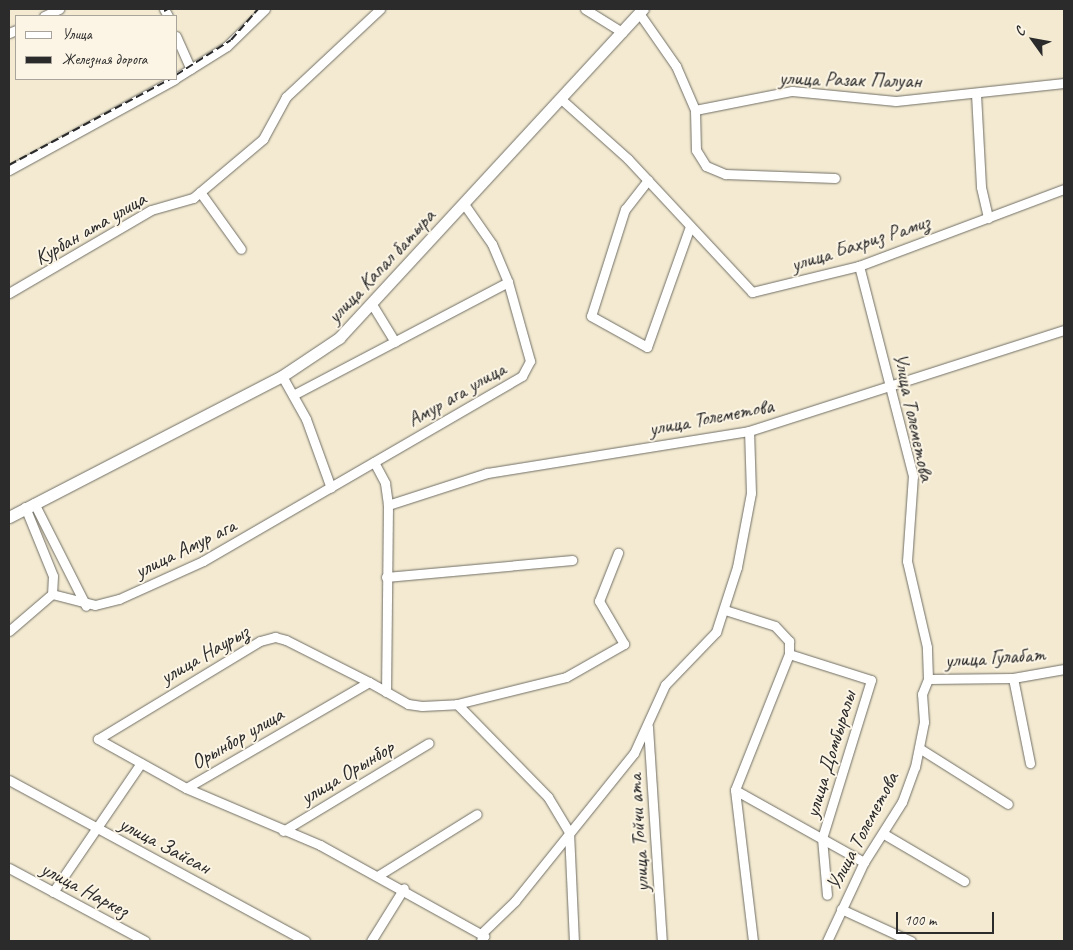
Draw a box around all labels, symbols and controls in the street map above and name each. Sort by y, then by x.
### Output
legend [15,15,178,80]
north arrow [1008,15,1058,65]
text: С [1011,24,1029,39]
text: Улица [62,25,92,44]
text: Железная дорога [62,50,147,69]
street label: улица Разак Палуан [778,65,922,93]
street label: Курбан ата улица [29,186,151,270]
street label: улица Капал батыра [321,203,441,329]
street label: улица Бахриз Рамиз [787,209,933,277]
street label: Улица Толеметова [888,352,940,482]
street label: Амур ага улица [402,356,510,432]
street label: улица Толеметова [646,393,776,441]
street label: улица Амур ага [130,513,240,583]
street label: улица Наурыз [156,619,252,689]
street label: улица Гулабат [945,641,1045,673]
street label: улица Домбыралы [799,688,861,820]
street label: Орынбор улица [186,701,288,775]
street label: улица Орынбор [296,734,398,810]
street label: Улица Толеметова [821,768,903,894]
street label: улица Тойчи ата [621,774,655,892]
street label: улица Зайсан [115,810,215,880]
street label: улица Наркез [37,856,133,922]
scale bar [898,902,996,934]
text: 100 m [904,911,936,930]

